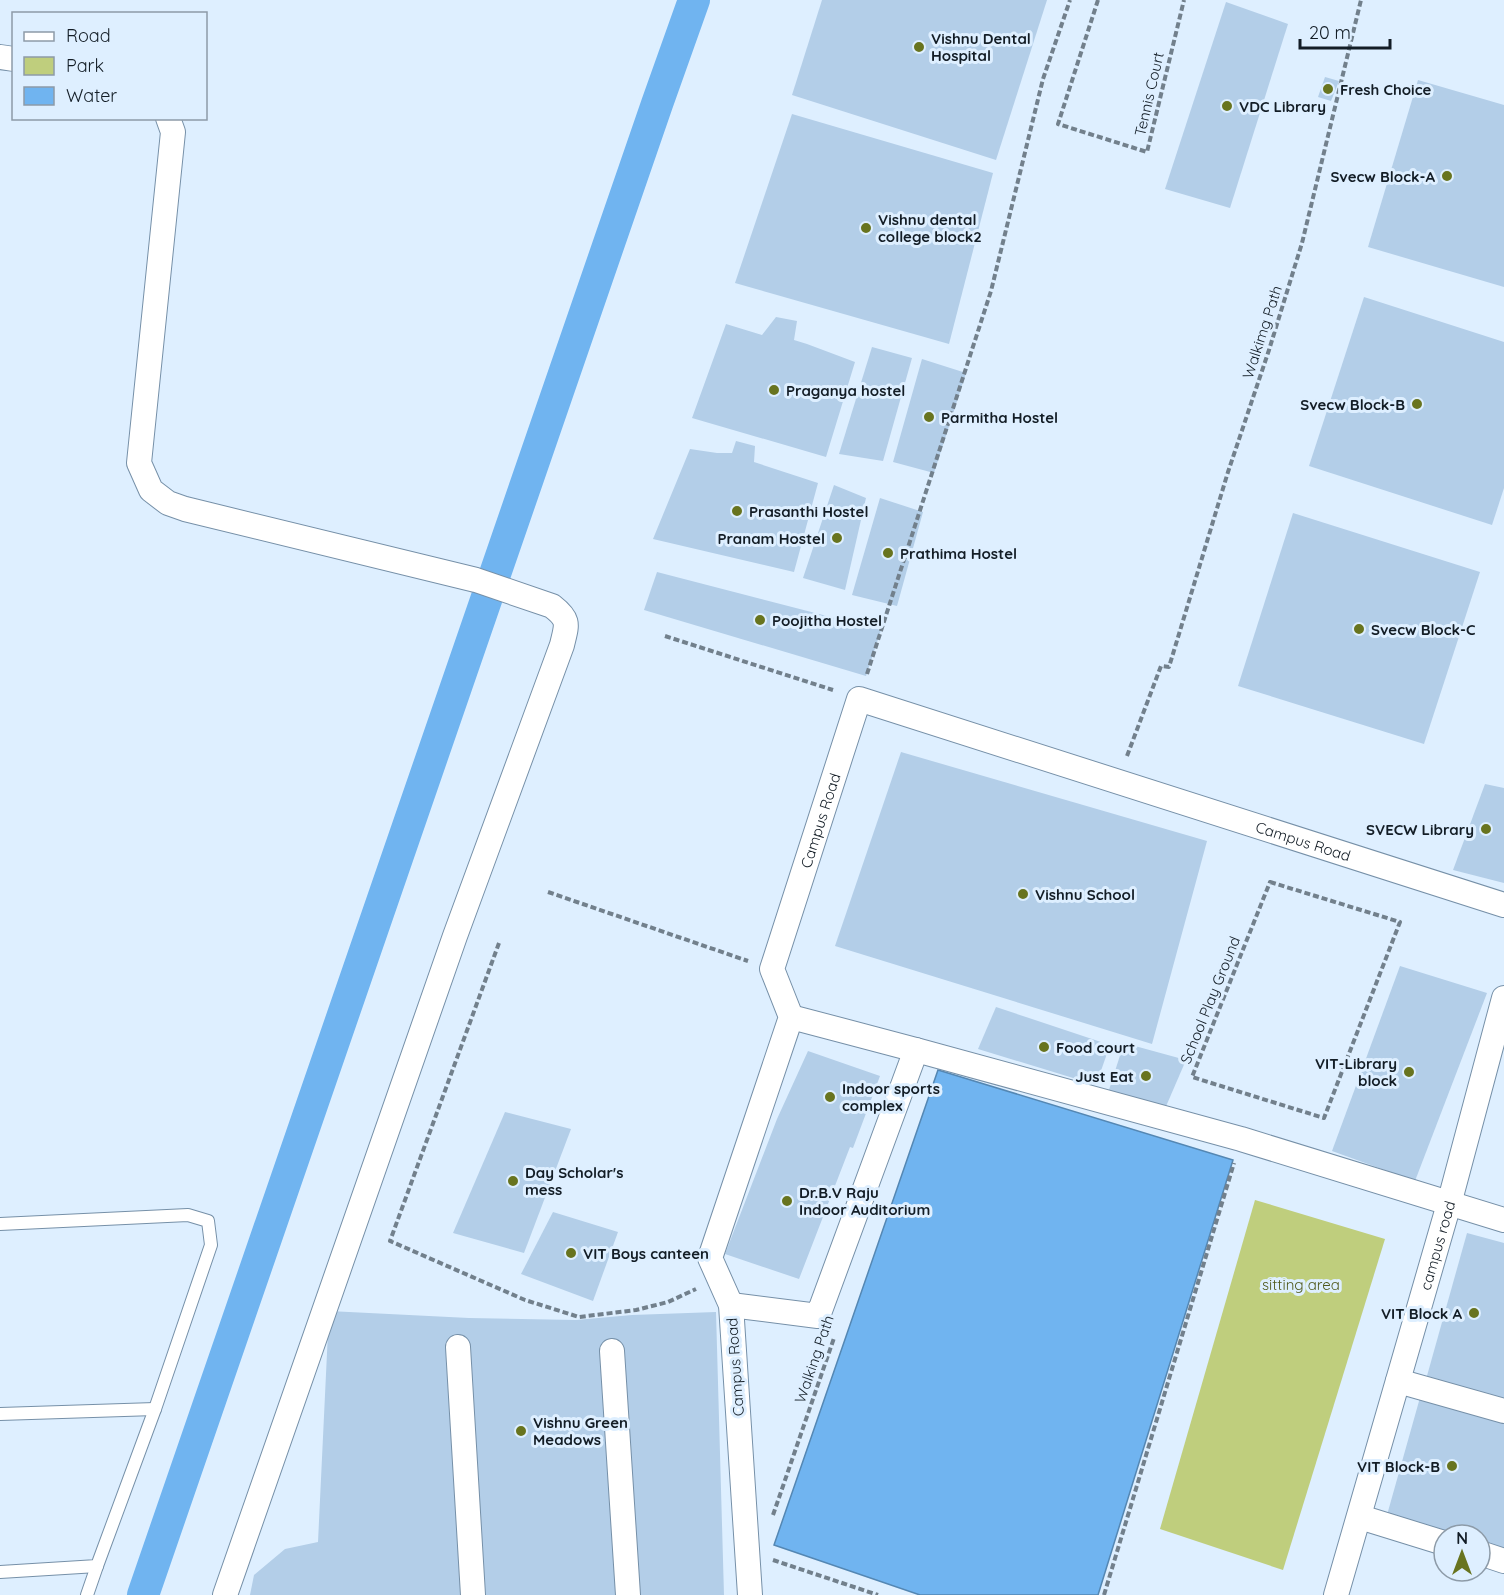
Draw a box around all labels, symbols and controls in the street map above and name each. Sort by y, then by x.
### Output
legend [12,12,207,120]
scale bar [1300,12,1390,50]
text: 20 m [1309,21,1351,44]
text: Road [66,24,111,47]
place label: Vishnu Dental Hospital [931,29,1031,65]
marker: Vishnu Dental Hospital [912,40,926,54]
street label: Tennis Court [1130,50,1168,138]
text: Park [66,54,104,77]
place label: Fresh Choice [1340,80,1431,99]
marker: Fresh Choice [1321,82,1335,96]
text: Water [66,84,117,107]
place label: VDC Library [1239,97,1326,116]
marker: VDC Library [1220,99,1234,113]
place label: Svecw Block-A [1330,167,1435,186]
marker: Svecw Block-A [1440,169,1454,183]
place label: Vishnu dental college block2 [878,210,982,246]
marker: Vishnu dental college block2 [859,221,873,235]
street label: Walkimg Path [1238,283,1286,381]
place label: Praganya hostel [786,381,905,400]
marker: Praganya hostel [767,383,781,397]
place label: Svecw Block-B [1300,395,1405,414]
marker: Svecw Block-B [1410,397,1424,411]
place label: Parmitha Hostel [941,408,1058,427]
marker: Parmitha Hostel [922,410,936,424]
place label: Prasanthi Hostel [749,502,869,521]
marker: Prasanthi Hostel [730,504,744,518]
place label: Pranam Hostel [717,529,825,548]
marker: Pranam Hostel [830,531,844,545]
place label: Prathima Hostel [900,544,1017,563]
marker: Prathima Hostel [881,546,895,560]
place label: Poojitha Hostel [772,611,882,630]
marker: Poojitha Hostel [753,613,767,627]
place label: Svecw Block-C [1371,620,1476,639]
marker: Svecw Block-C [1352,622,1366,636]
street label: Campus Road [796,771,844,870]
street label: Campus Road [1253,817,1353,865]
place label: SVECW Library [1366,820,1474,839]
marker: SVECW Library [1479,822,1493,836]
place label: Vishnu School [1035,885,1135,904]
marker: Vishnu School [1016,887,1030,901]
street label: School Play Ground [1176,934,1244,1066]
place label: Food court [1056,1038,1135,1057]
marker: Food court [1037,1040,1051,1054]
place label: VIT-Library block [1315,1054,1397,1090]
marker: VIT-Library block [1402,1065,1416,1079]
place label: Just Eat [1075,1067,1134,1086]
marker: Just Eat [1139,1069,1153,1083]
place label: Indoor sports complex [842,1079,940,1115]
marker: Indoor sports complex [823,1090,837,1104]
place label: Day Scholar's mess [525,1163,623,1199]
marker: Day Scholar's mess [506,1174,520,1188]
place label: Dr.B.V Raju Indoor Auditorium [799,1183,930,1219]
marker: Dr.B.V Raju Indoor Auditorium [780,1194,794,1208]
street label: campus road [1415,1198,1459,1292]
place label: VIT Boys canteen [583,1244,709,1263]
marker: VIT Boys canteen [564,1246,578,1260]
park label: sitting area [1262,1275,1340,1294]
place label: VIT Block A [1381,1304,1462,1323]
marker: VIT Block A [1467,1306,1481,1320]
street label: Walking Path [790,1312,838,1406]
street label: Campus Road [722,1317,748,1417]
place label: Vishnu Green Meadows [533,1413,628,1449]
marker: Vishnu Green Meadows [514,1424,528,1438]
place label: VIT Block-B [1357,1457,1440,1476]
marker: VIT Block-B [1445,1459,1459,1473]
north arrow [1432,1523,1492,1583]
text: N [1456,1528,1468,1548]

